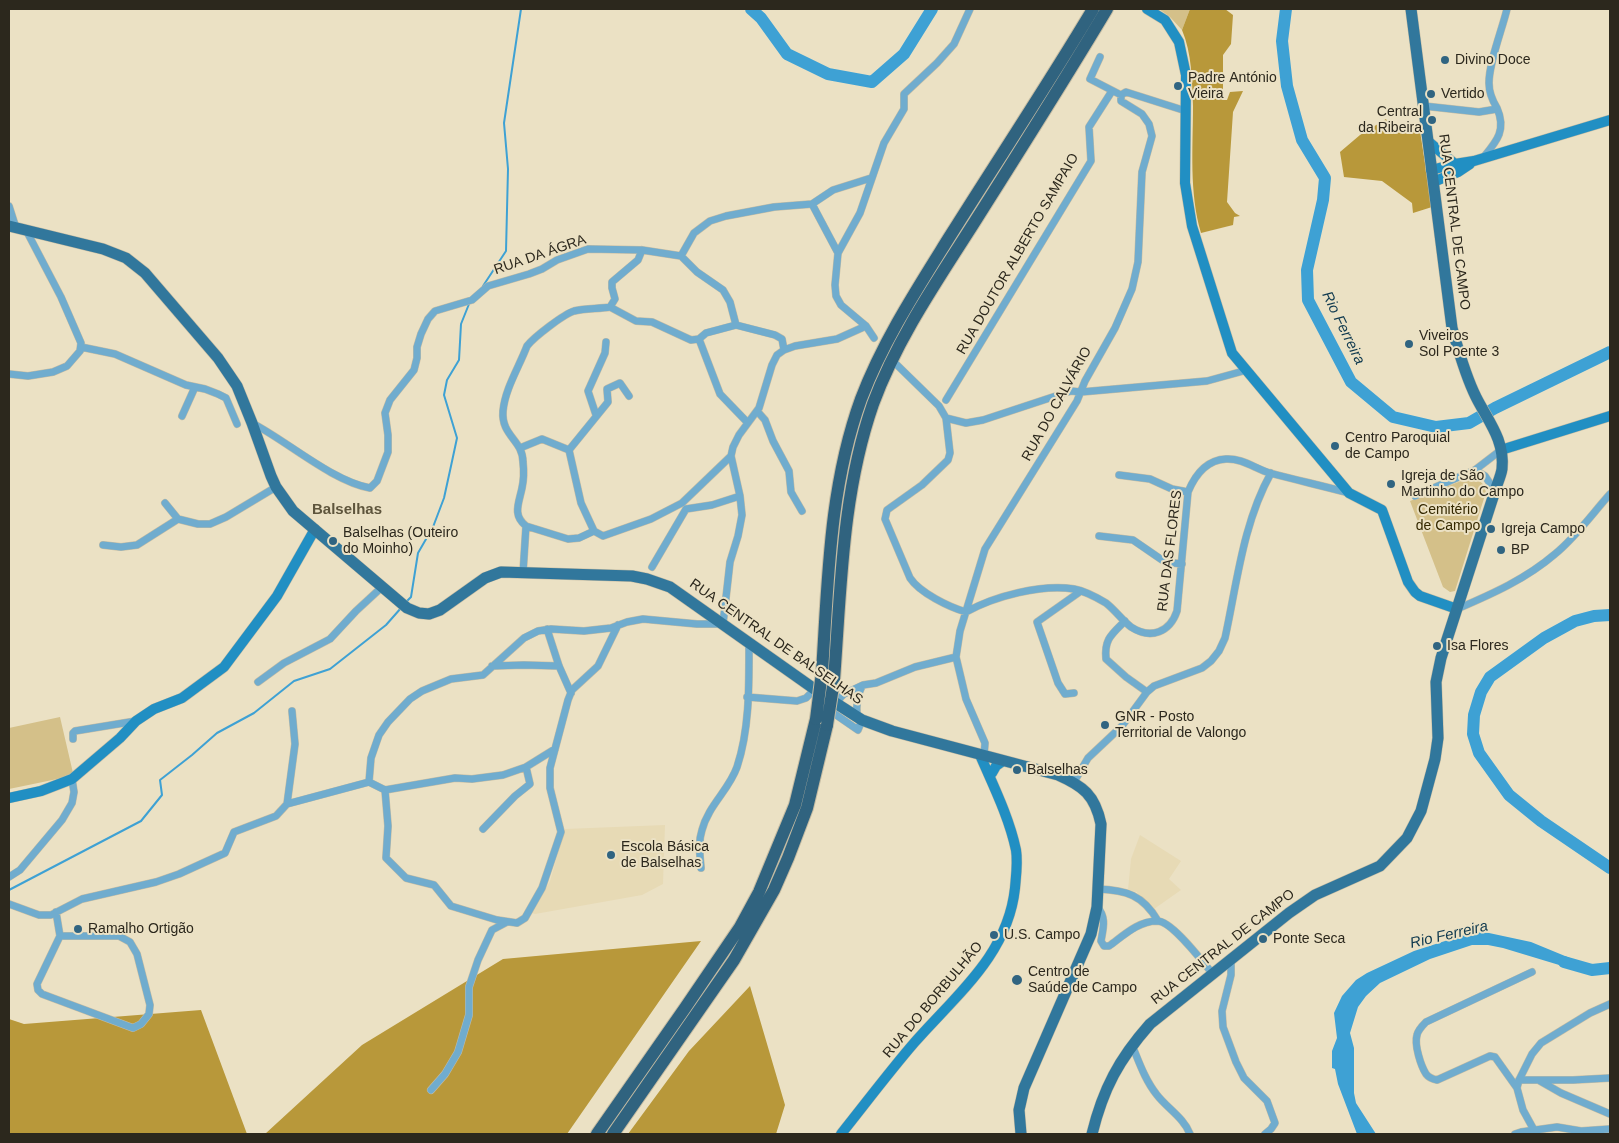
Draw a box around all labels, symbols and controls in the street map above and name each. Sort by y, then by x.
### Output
place label: Divino Doce [1455,52,1530,68]
marker: Divino Doce [1439,54,1451,66]
place label: Padre António Vieira [1188,70,1277,102]
marker: Padre António Vieira [1172,80,1184,92]
place label: Vertido [1441,86,1485,102]
marker: Vertido [1425,88,1437,100]
place label: Central da Ribeira [1358,104,1422,136]
marker: Central da Ribeira [1426,114,1438,126]
street label: RUA CENTRAL DE CAMPO [1435,133,1473,311]
street label: RUA DOUTOR ALBERTO SAMPAIO [953,151,1083,357]
street label: RUA DA ÁGRA [492,231,588,279]
water label: Rio Ferreira [1318,288,1368,368]
place label: Viveiros Sol Poente 3 [1419,328,1499,361]
marker: Viveiros Sol Poente 3 [1403,338,1415,350]
street label: RUA DO CALVÁRIO [1019,344,1095,464]
place label: Centro Paroquial de Campo [1345,430,1450,462]
marker: Centro Paroquial de Campo [1329,440,1341,452]
place label: Igreja de São Martinho do Campo [1401,468,1524,501]
marker: Igreja de São Martinho do Campo [1385,478,1397,490]
street label: RUA DAS FLORES [1154,489,1186,613]
district label: Balselhas [312,501,382,519]
park label: Cemitério de Campo [1416,502,1480,534]
place label: Igreja Campo [1501,521,1585,537]
marker: Igreja Campo [1485,523,1497,535]
place label: Balselhas (Outeiro do Moinho) [343,525,458,558]
marker: Balselhas (Outeiro do Moinho) [327,535,339,547]
place label: BP [1511,542,1530,558]
marker: BP [1495,544,1507,556]
street label: RUA CENTRAL DE BALSELHAS [686,576,866,708]
place label: Isa Flores [1447,638,1508,654]
marker: Isa Flores [1431,640,1443,652]
place label: GNR - Posto Territorial de Valongo [1115,709,1246,742]
marker: GNR - Posto Territorial de Valongo [1099,719,1111,731]
place label: Balselhas [1027,762,1088,778]
marker: Balselhas [1011,764,1023,776]
place label: Escola Básica de Balselhas [621,839,709,872]
marker: Escola Básica de Balselhas [605,849,617,861]
street label: RUA CENTRAL DE CAMPO [1148,886,1298,1008]
water label: Rio Ferreira [1408,917,1490,953]
place label: Ramalho Ortigão [88,921,194,937]
marker: Ramalho Ortigão [72,923,84,935]
place label: U.S. Campo [1004,927,1080,943]
marker: U.S. Campo [988,929,1000,941]
place label: Ponte Seca [1273,931,1345,947]
marker: Ponte Seca [1257,933,1269,945]
street label: RUA DO BORBULHÃO [880,939,986,1061]
place label: Centro de Saúde de Campo [1028,964,1137,996]
marker: Centro de Saúde de Campo [1010,973,1024,987]

